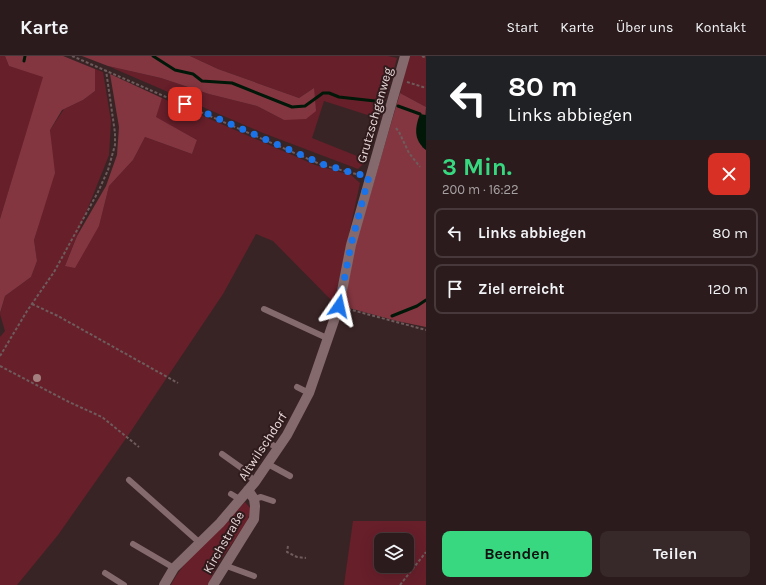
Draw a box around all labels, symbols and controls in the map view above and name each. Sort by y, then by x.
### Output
text: Karte [20,17,69,39]
text: Start [506,19,538,36]
text: Karte [560,19,594,36]
text: Über uns [616,19,673,36]
text: Kontakt [695,19,746,36]
street label: Grutzschgenweg [354,65,395,165]
text: 80 m [508,70,577,103]
icon: left [442,72,494,124]
pin [168,87,202,121]
icon: arrive [174,93,196,115]
text: Links abbiegen [508,104,633,126]
text: 3 Min. [442,153,512,181]
button: close [708,153,750,195]
text: 200 m · 16:22 [442,182,519,197]
icon: left [444,222,466,244]
text: Links abbiegen [478,224,586,242]
text: 80 m [712,224,748,242]
icon: arrive [444,278,466,300]
text: Ziel erreicht [478,280,564,298]
text: 120 m [708,280,748,298]
position arrow [318,285,360,327]
street label: Altwilschdorf [235,409,290,483]
street label: Kirchstraße [200,508,247,576]
button: Beenden [442,531,592,577]
button: Teilen [600,531,750,577]
map controls [374,533,414,573]
button: layers [374,533,414,573]

